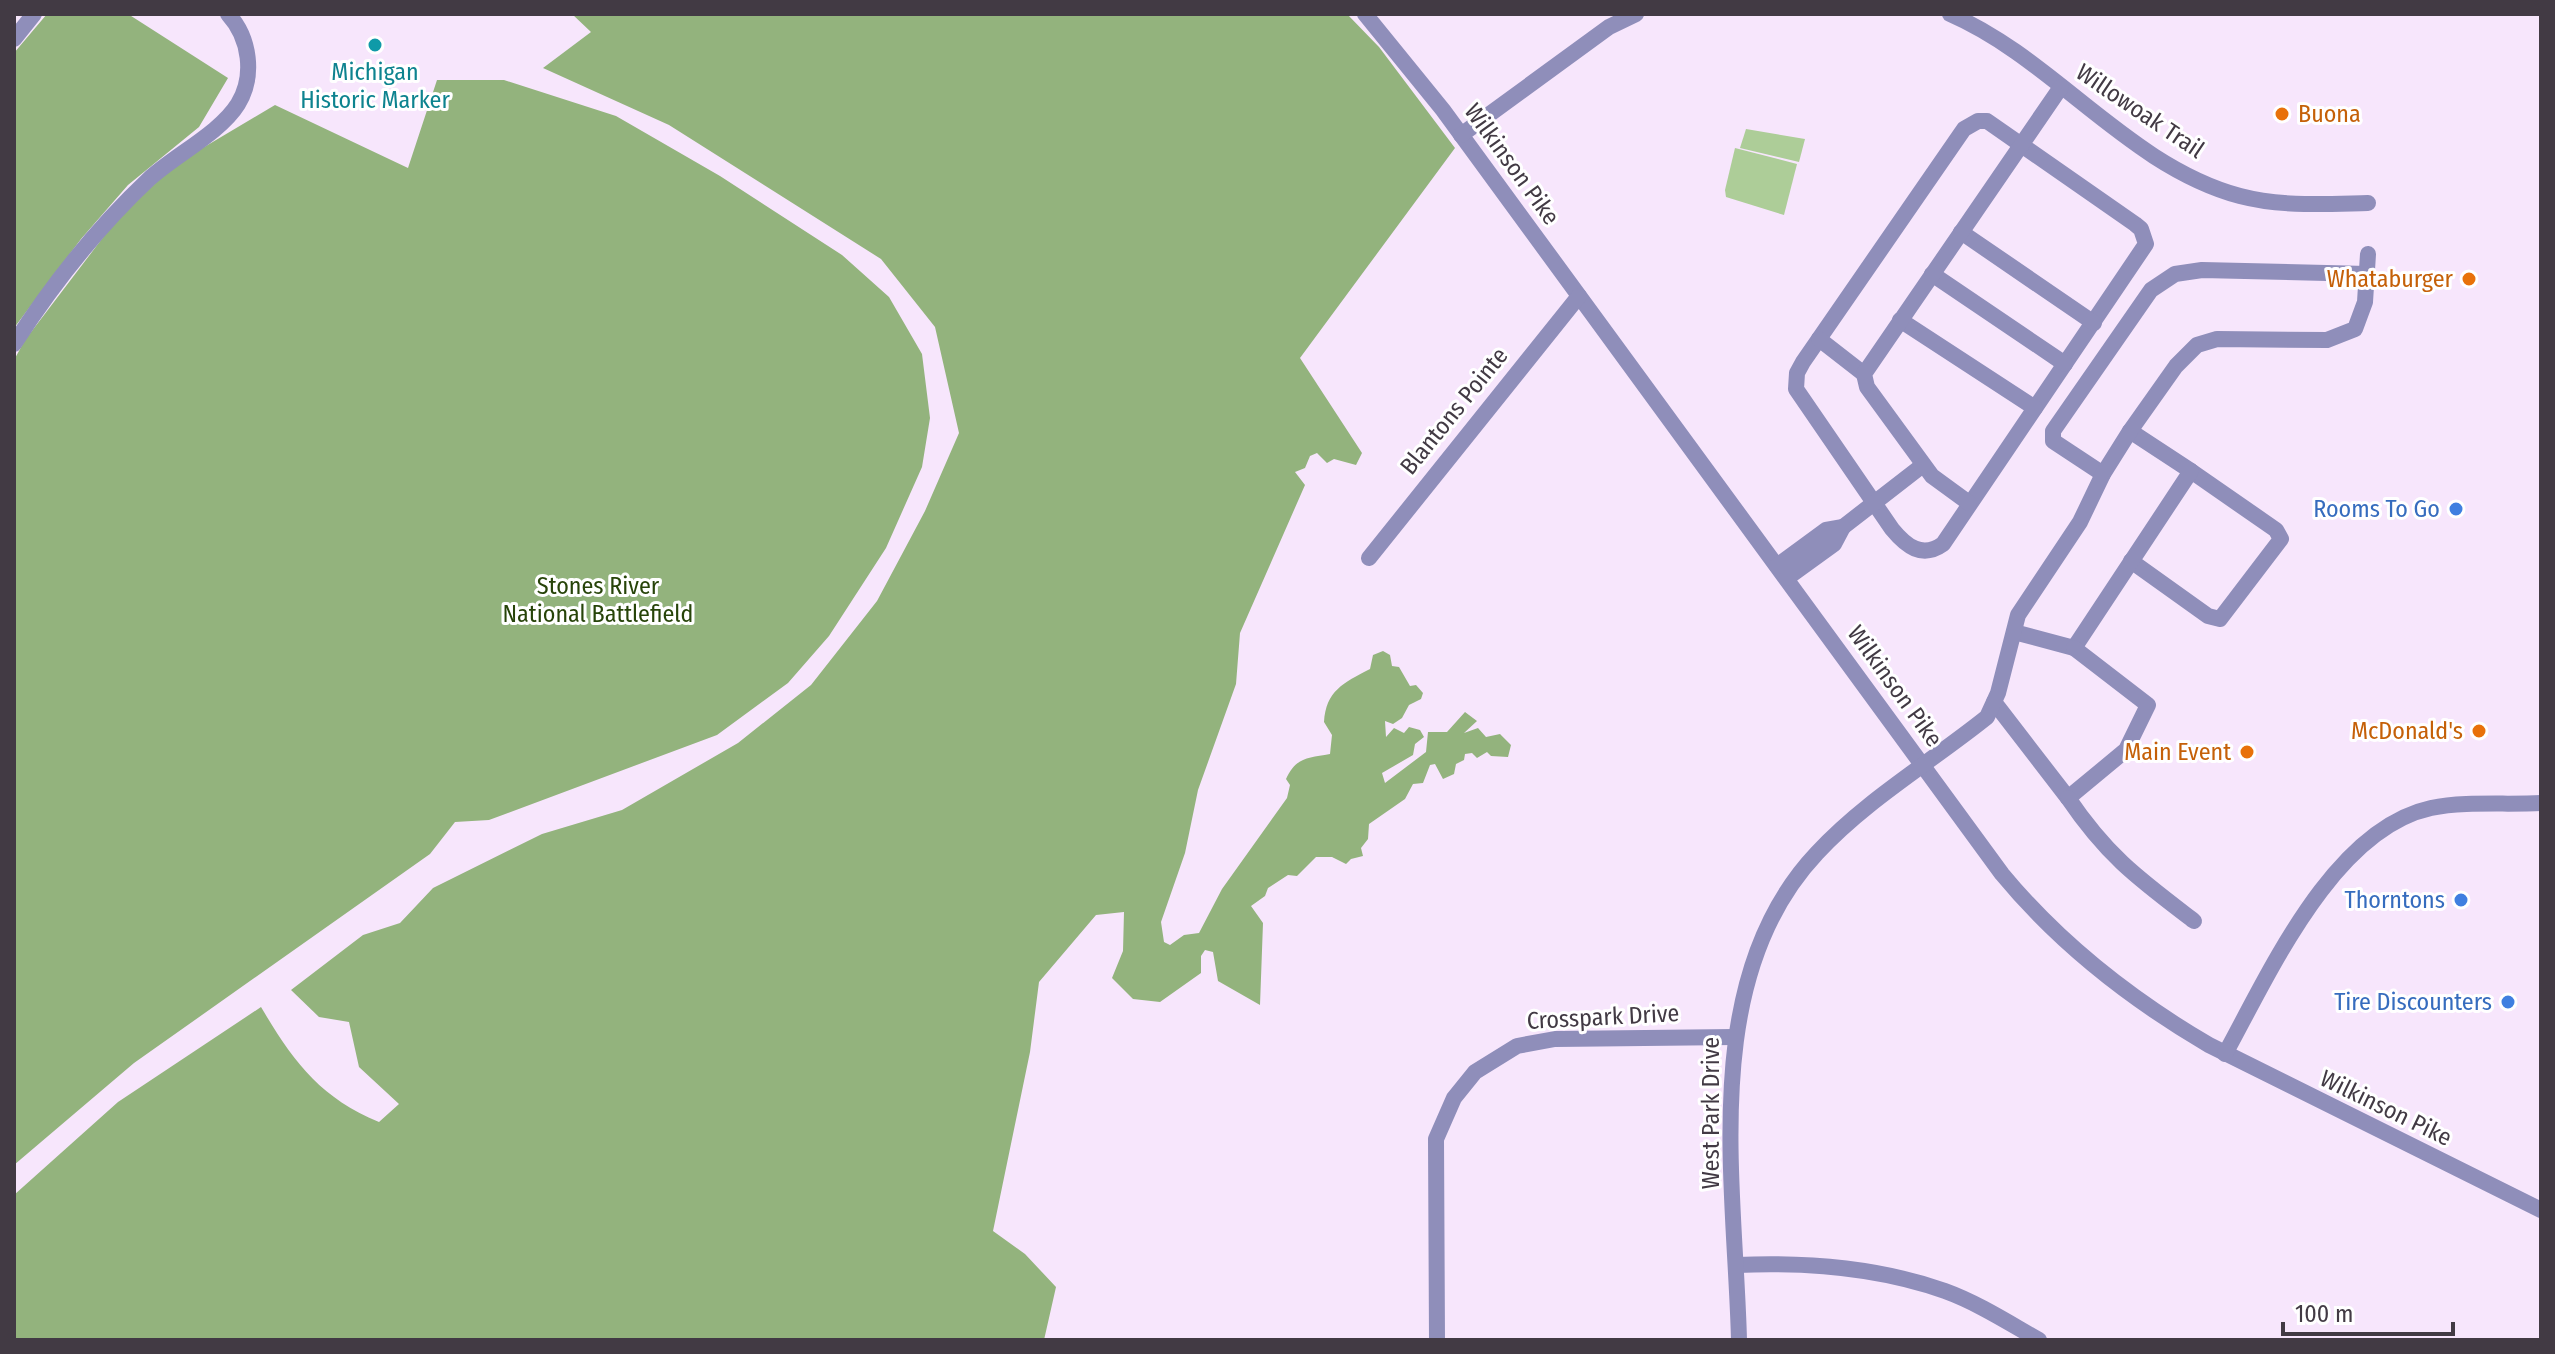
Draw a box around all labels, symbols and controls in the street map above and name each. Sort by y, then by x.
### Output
marker: Michigan Historic Marker [366,36,384,54]
place label: Michigan Historic Marker [300,58,450,114]
street label: Willowoak Trail [2071,58,2209,164]
street label: Wilkinson Pike [1459,98,1565,230]
place label: Buona [2298,100,2361,128]
marker: Buona [2273,105,2291,123]
place label: Whataburger [2327,265,2454,293]
marker: Whataburger [2460,270,2478,288]
street label: Blantons Pointe [1394,342,1514,480]
place label: Rooms To Go [2313,495,2440,523]
marker: Rooms To Go [2447,500,2465,518]
park label: Stones River National Battlefield [503,572,693,628]
street label: Wilkinson Pike [1842,620,1948,752]
place label: McDonald's [2351,717,2463,745]
marker: McDonald's [2470,722,2488,740]
place label: Main Event [2124,738,2231,766]
marker: Main Event [2238,743,2256,761]
place label: Thorntons [2345,886,2445,914]
marker: Thorntons [2452,891,2470,909]
place label: Tire Discounters [2334,988,2492,1016]
marker: Tire Discounters [2499,993,2517,1011]
street label: Crosspark Drive [1526,999,1680,1035]
street label: West Park Drive [1697,1037,1725,1189]
street label: Wilkinson Pike [2316,1064,2456,1152]
scale bar [2283,1286,2453,1336]
text: 100 m [2295,1300,2353,1328]

